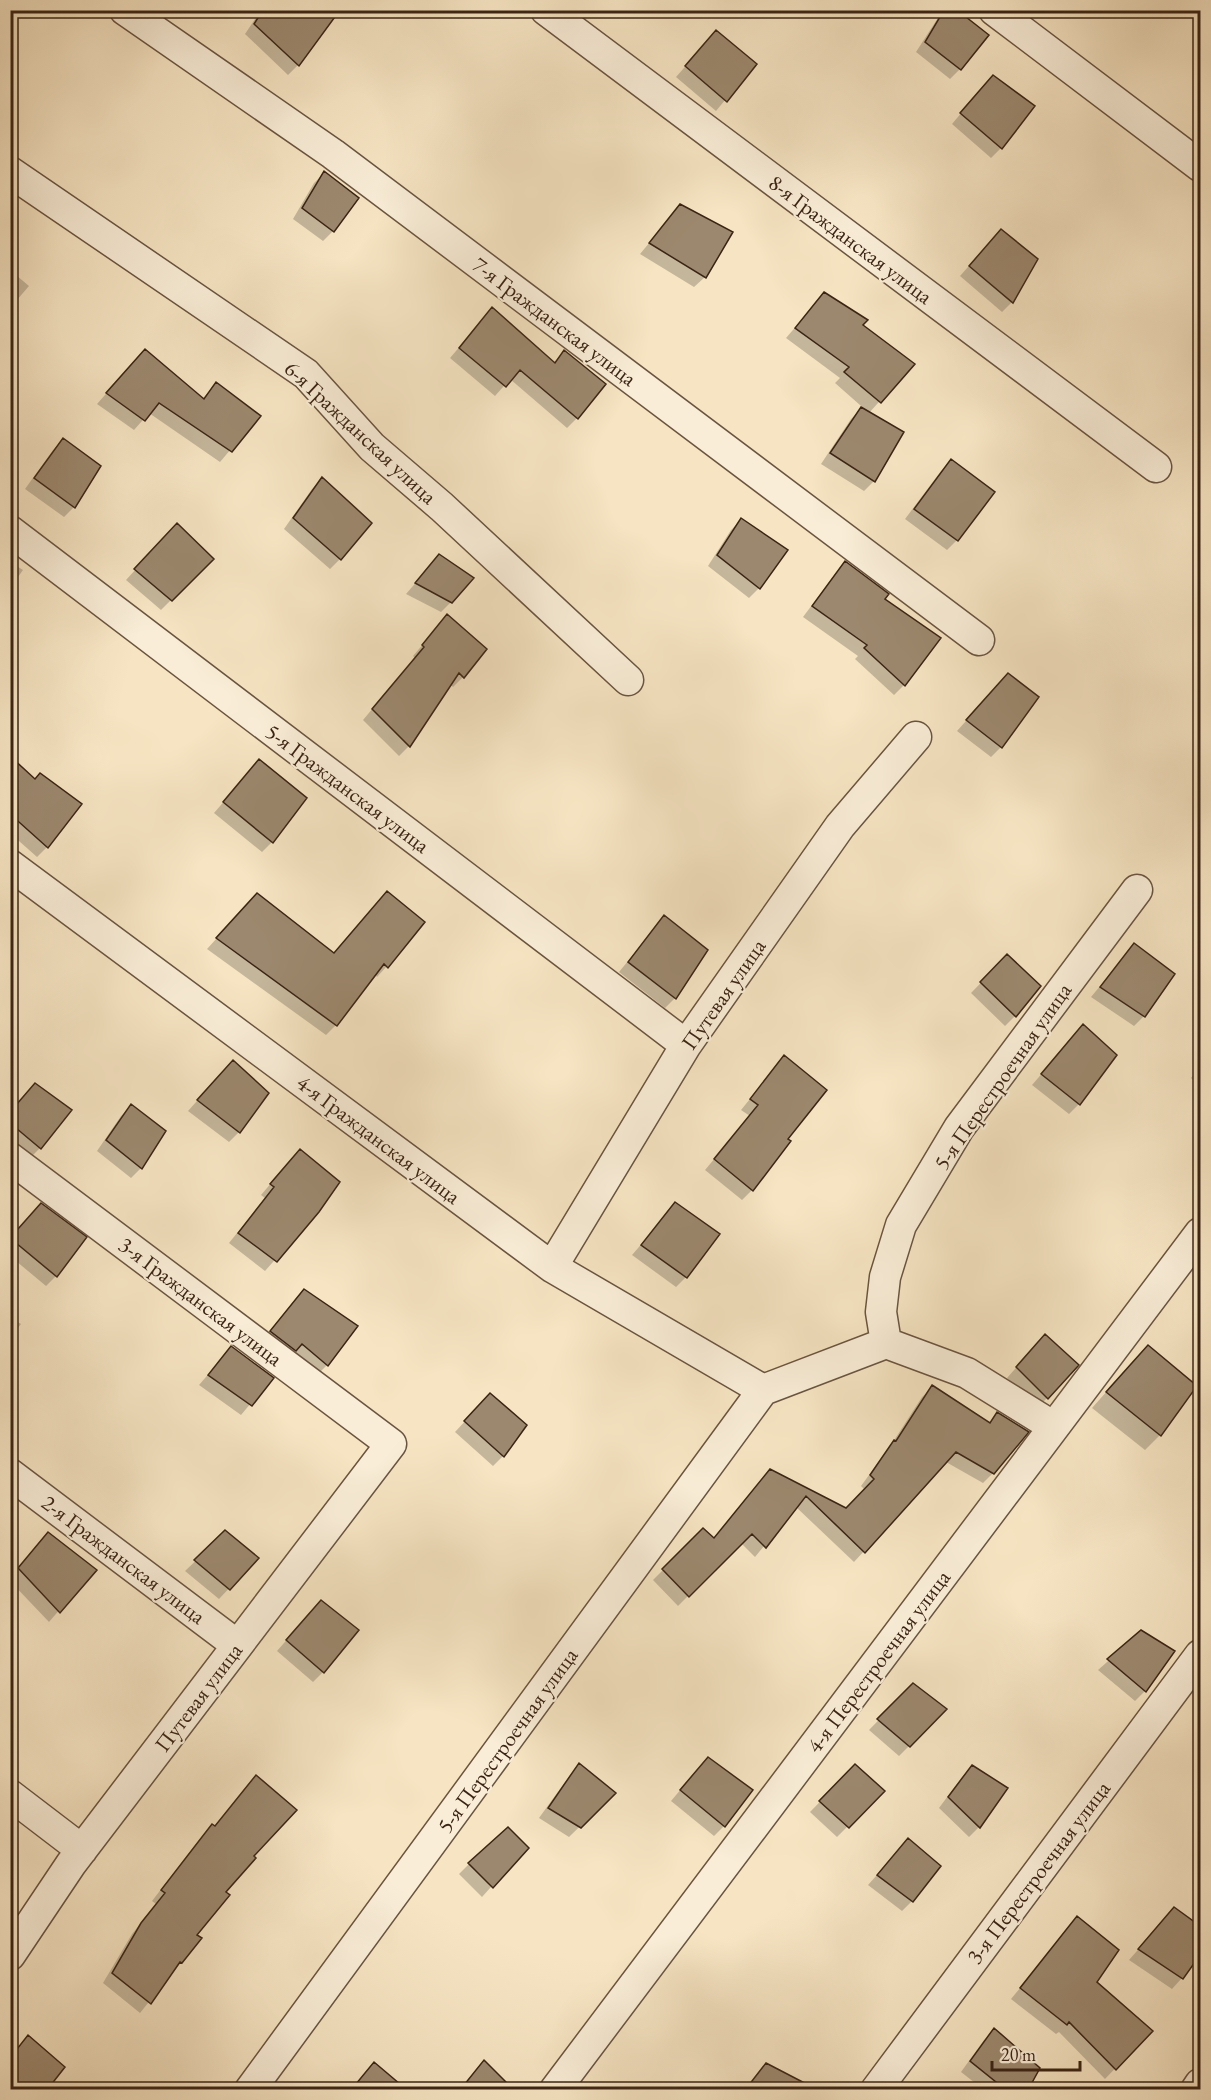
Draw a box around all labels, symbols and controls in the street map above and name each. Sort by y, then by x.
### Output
street label: 8-я Гражданская улица [763,168,939,311]
street label: 7-я Гражданская улица [467,250,643,393]
street label: 6-я Гражданская улица [278,354,443,511]
street label: 5-я Гражданская улица [260,717,436,860]
street label: Путевая улица [674,933,772,1056]
street label: 5-я Перестроечная улица [927,977,1078,1176]
street label: 4-я Гражданская улица [291,1068,467,1211]
street label: 3-я Гражданская улица [113,1230,289,1373]
street label: 2-я Гражданская улица [36,1488,212,1631]
street label: 4-я Перестроечная улица [800,1564,957,1759]
street label: Путевая улица [148,1637,249,1758]
street label: 5-я Перестроечная улица [430,1642,584,1839]
street label: 3-я Перестроечная улица [960,1775,1117,1970]
scale bar [992,2034,1080,2072]
text: 20 m [1001,2043,1036,2066]

